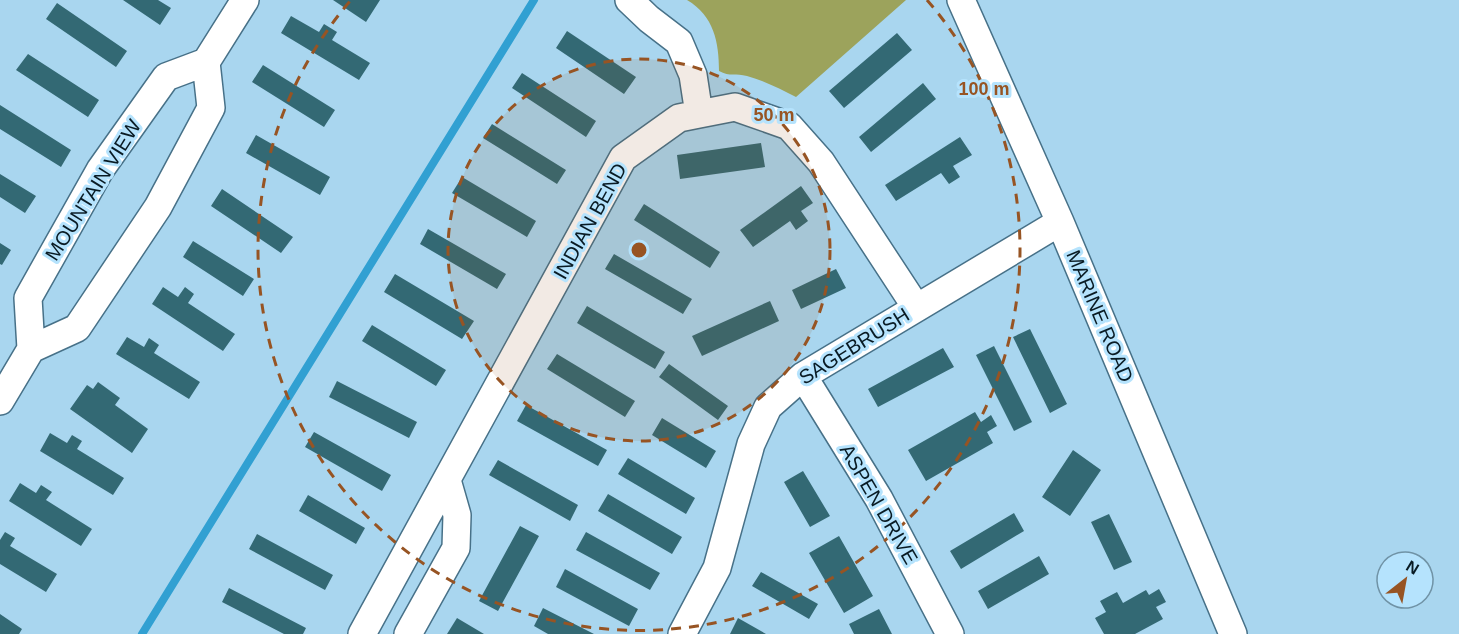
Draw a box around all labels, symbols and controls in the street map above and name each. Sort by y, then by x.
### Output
text: 100 m [958,79,1010,99]
text: 50 m [753,105,795,125]
street label: MOUNTAIN VIEW [41,115,145,264]
street label: INDIAN BEND [549,159,631,283]
centre of rings [629,240,649,260]
street label: MARINE ROAD [1062,247,1138,385]
street label: SAGEBRUSH [795,303,913,389]
street label: ASPEN DRIVE [836,440,922,568]
north arrow [1375,550,1435,610]
text: N [1403,557,1422,578]

